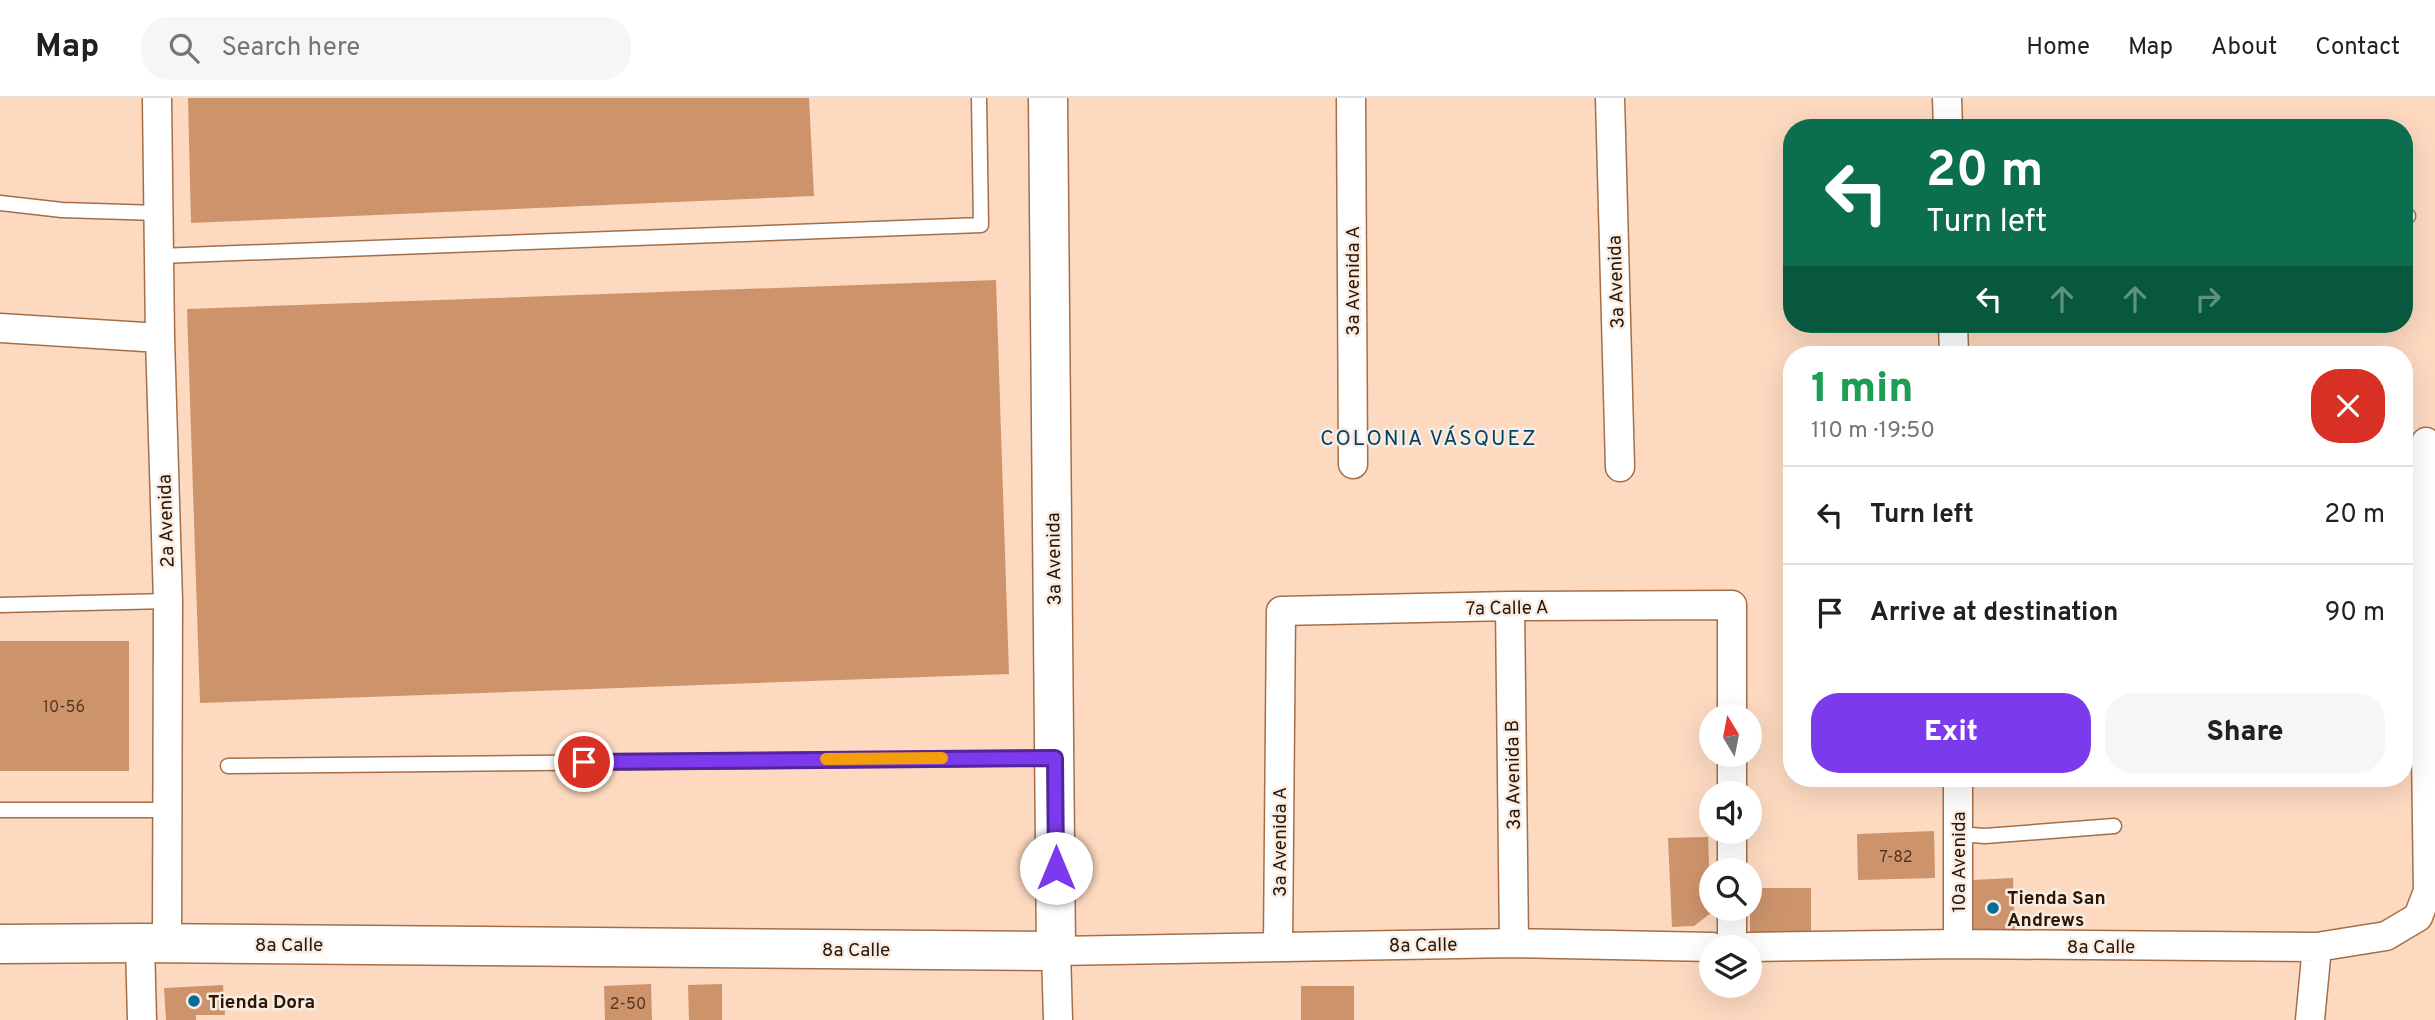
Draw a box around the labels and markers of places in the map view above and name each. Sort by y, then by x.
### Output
pin [554,732,614,792]
place label: Tienda San Andrews [2007,887,2106,933]
marker: Tienda San Andrews [1985,900,2001,916]
place label: Tienda Dora [208,991,315,1015]
marker: Tienda Dora [186,993,202,1009]

